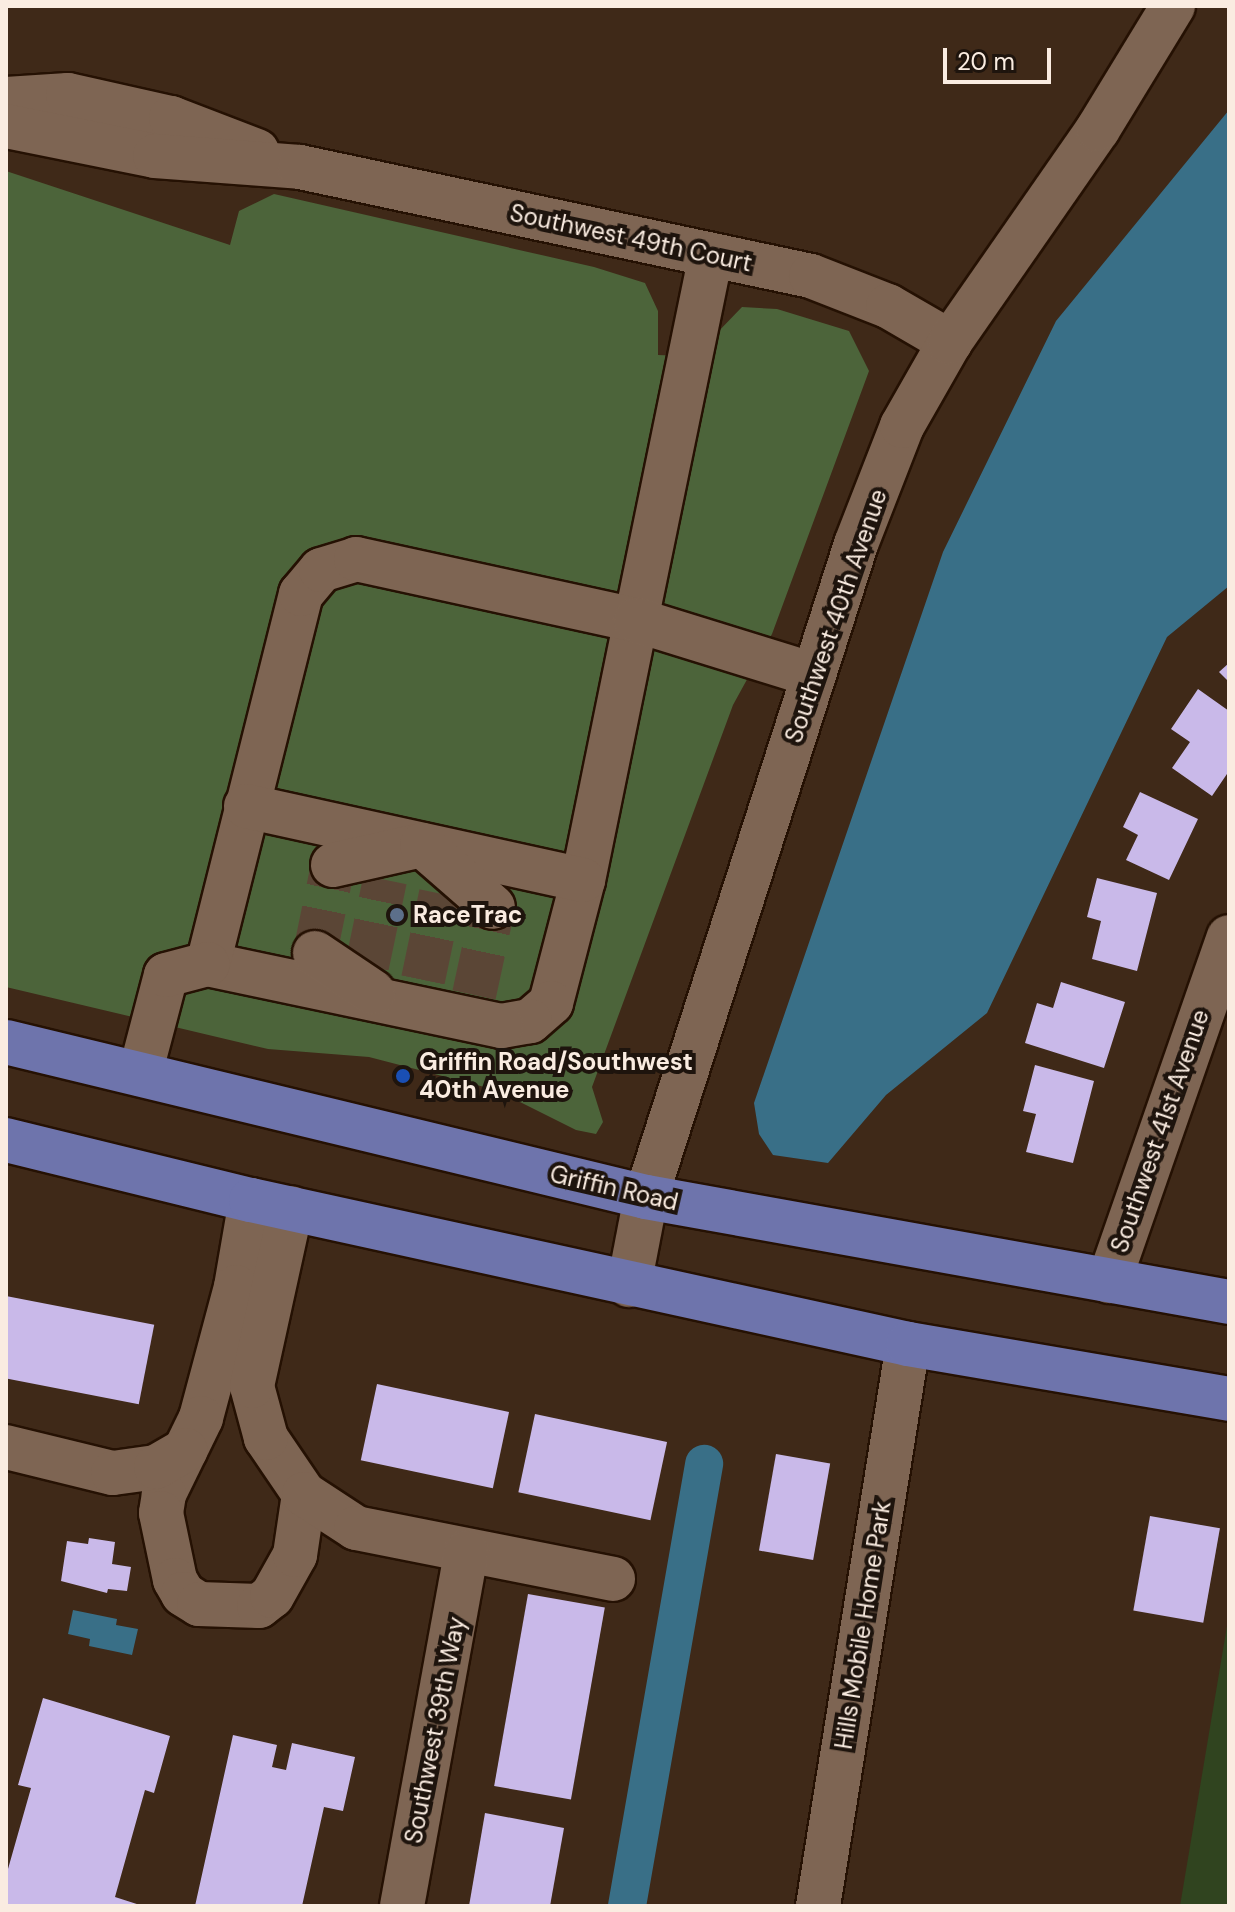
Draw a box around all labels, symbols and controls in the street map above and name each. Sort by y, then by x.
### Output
scale bar [947,32,1055,82]
text: 20 m [957,46,1015,77]
street label: Southwest 49th Court [507,198,755,278]
street label: Southwest 40th Avenue [779,486,893,746]
place label: RaceTrac [413,901,522,929]
marker: RaceTrac [388,906,406,924]
street label: Southwest 41st Avenue [1105,1006,1215,1256]
place label: Griffin Road/Southwest 40th Avenue [419,1048,693,1104]
marker: Griffin Road/Southwest 40th Avenue [394,1067,412,1085]
street label: Griffin Road [547,1159,681,1217]
street label: Hills Mobile Home Park [829,1499,897,1751]
street label: Southwest 39th Way [399,1614,471,1846]

